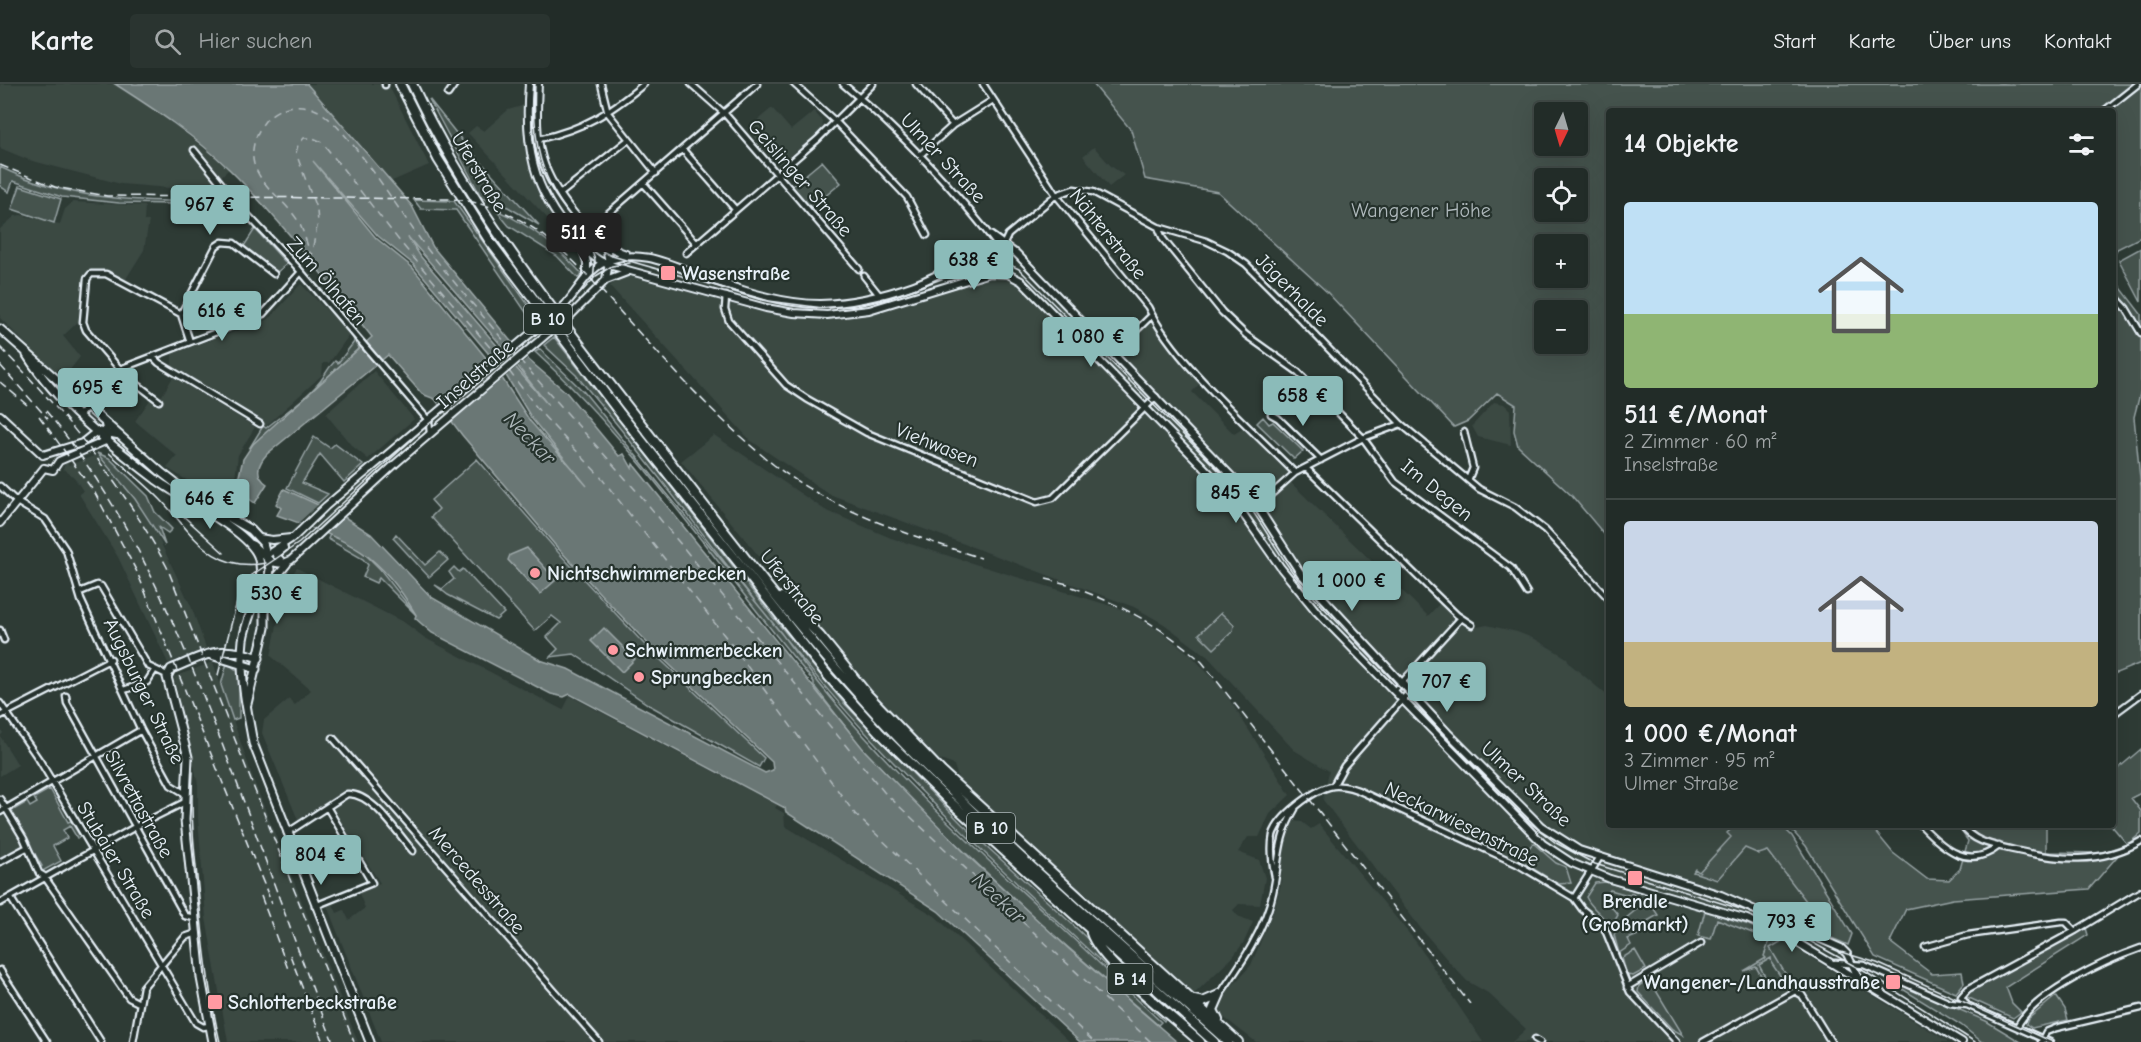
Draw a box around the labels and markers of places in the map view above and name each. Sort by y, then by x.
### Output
pin: 967 € [168,185,252,236]
pin: 511 € [542,213,626,264]
pin: 638 € [932,240,1016,291]
place label: Wasenstraße [682,262,790,285]
marker: Wasenstraße [659,264,677,282]
pin: 616 € [180,291,264,342]
pin: 1 080 € [1036,317,1146,368]
pin: 695 € [56,368,140,419]
pin: 658 € [1261,376,1345,427]
pin: 845 € [1194,473,1278,524]
pin: 646 € [168,479,252,530]
pin: 1 000 € [1297,561,1407,612]
place label: Nichtschwimmerbecken [547,562,747,585]
marker: Nichtschwimmerbecken [528,566,542,580]
pin: 530 € [235,574,319,625]
place label: Schwimmerbecken [625,639,783,662]
marker: Schwimmerbecken [606,643,620,657]
pin: 707 € [1405,662,1489,713]
place label: Sprungbecken [651,666,772,689]
marker: Sprungbecken [632,670,646,684]
pin: 804 € [279,835,363,886]
marker: Brendle (Großmarkt) [1626,869,1644,887]
place label: Brendle (Großmarkt) [1581,890,1689,936]
pin: 793 € [1750,902,1834,953]
place label: Wangener-/Landhausstraße [1643,971,1880,994]
marker: Wangener-/Landhausstraße [1884,973,1902,991]
place label: Schlotterbeckstraße [228,991,397,1014]
marker: Schlotterbeckstraße [206,993,224,1011]

